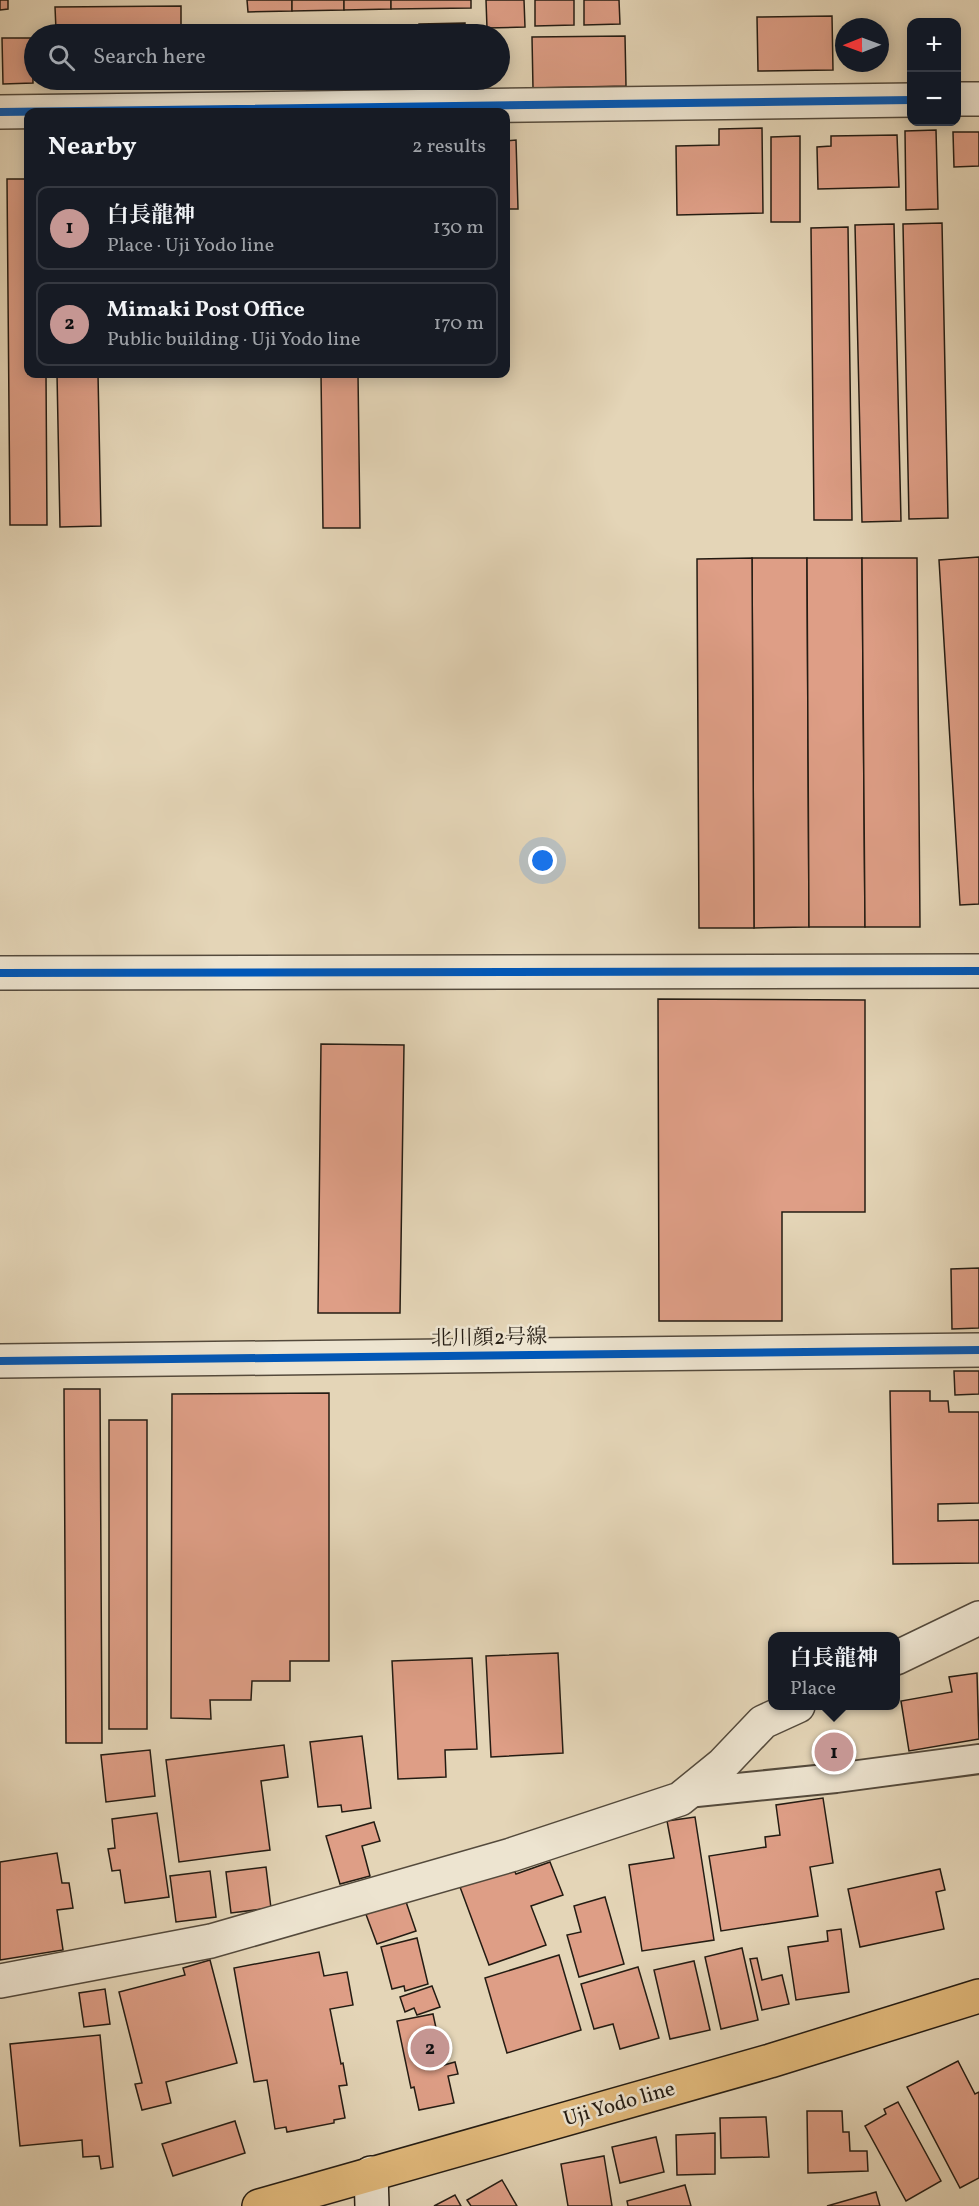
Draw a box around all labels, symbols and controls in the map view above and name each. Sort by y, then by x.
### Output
north arrow [835,18,889,72]
map controls [907,18,961,126]
button: + [907,18,961,72]
search box [24,24,510,90]
icon: search [45,41,78,74]
text: Search here [93,42,206,73]
button: − [907,72,961,126]
text: Nearby [48,129,137,165]
text: 2 results [412,133,486,161]
text: 白長龍神 [107,201,195,232]
text: 1 [65,214,74,242]
text: 130 m [433,214,484,242]
text: Place · Uji Yodo line [107,232,274,260]
text: Mimaki Post Office [107,295,305,326]
text: 2 [64,310,75,338]
text: 170 m [434,310,484,338]
text: Public building · Uji Yodo line [107,326,361,354]
your location [528,846,557,875]
street label: 北川顔2号線 [431,1323,547,1354]
popup [768,1632,900,1710]
text: 白長龍神 [790,1644,878,1675]
text: Place [790,1675,836,1703]
pin: 1 [814,1730,854,1774]
pin: 2 [410,2026,450,2070]
street label: Uji Yodo line [560,2075,679,2134]

